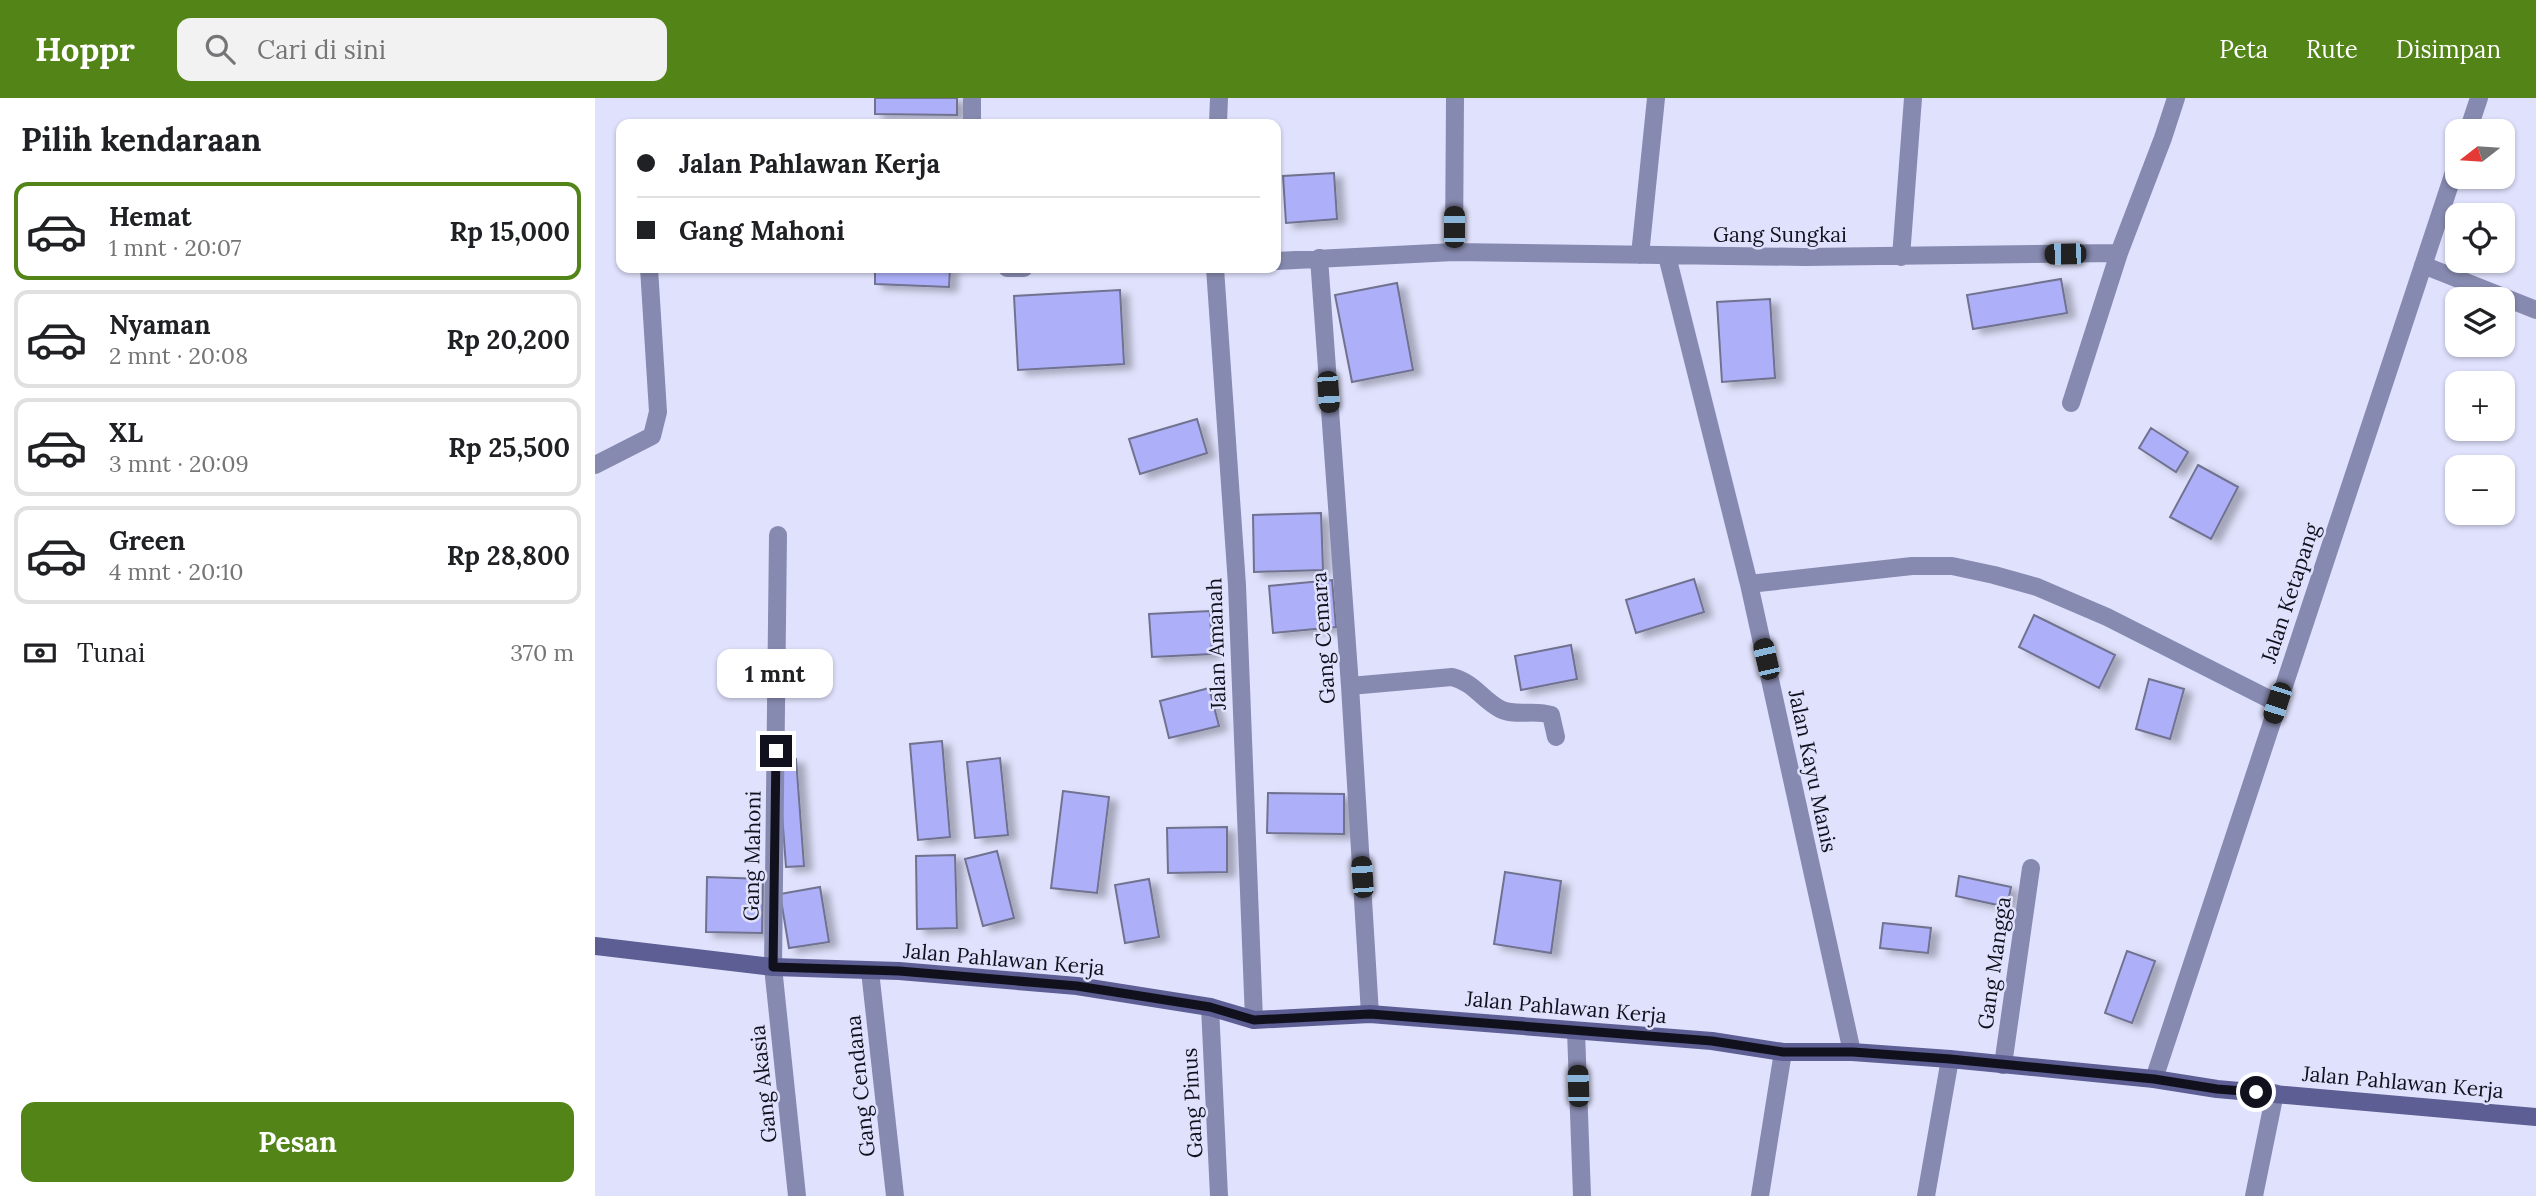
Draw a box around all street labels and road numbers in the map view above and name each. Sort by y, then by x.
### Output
street label: Gang Sungkai [1713,221,1847,248]
street label: Jalan Ketapang [2254,519,2325,667]
street label: Gang Cemara [1305,571,1341,705]
street label: Jalan Amanah [1200,578,1232,711]
street label: Jalan Kayu Manis [1782,686,1843,855]
street label: Gang Mahoni [737,791,767,921]
street label: Gang Mangga [1971,895,2017,1031]
street label: Jalan Pahlawan Kerja [901,937,1106,981]
street label: Jalan Pahlawan Kerja [1463,985,1668,1029]
street label: Gang Cendana [839,1014,881,1158]
street label: Gang Akasia [743,1024,783,1144]
street label: Gang Pinus [1176,1047,1208,1159]
street label: Jalan Pahlawan Kerja [2300,1060,2505,1104]

